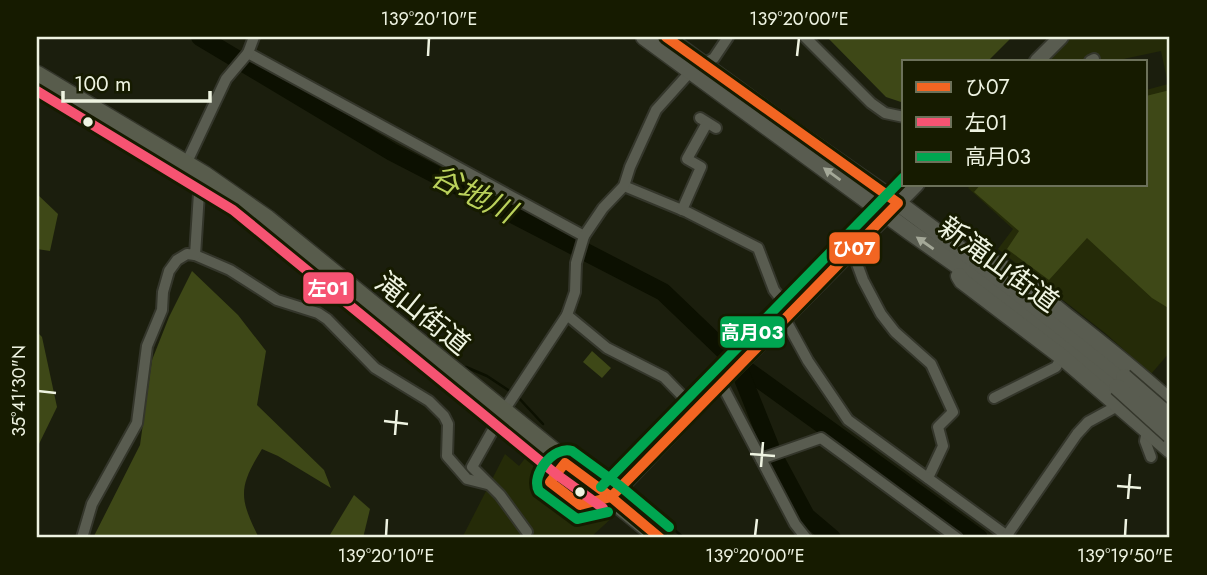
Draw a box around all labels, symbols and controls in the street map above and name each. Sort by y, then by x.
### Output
text: 139°20'10"E [381,6,477,32]
text: 139°20'00"E [749,6,849,32]
scale bar [63,60,210,104]
legend [902,60,1148,186]
text: 100 m [74,69,131,99]
text: ひ07 [965,72,1010,102]
text: 左01 [965,108,1008,138]
unlabelled marker [81,115,95,129]
text: 高月03 [965,142,1031,172]
water label: 谷地川 [423,154,526,235]
one-way arrow [823,167,841,181]
street label: 新滝山街道 [930,207,1067,322]
line badge: ひ07 [828,231,881,265]
text: ひ07 [832,235,876,262]
one-way arrow [916,236,934,250]
street label: 滝山街道 [366,262,479,365]
line badge: 左01 [302,271,355,305]
text: 左01 [307,275,349,302]
line badge: 高月03 [719,315,786,349]
text: 高月03 [721,319,783,346]
text: 35°41'30"N [6,345,32,437]
unlabelled marker [573,485,587,499]
text: 139°20'10"E [338,543,434,569]
text: 139°20'00"E [705,543,805,569]
text: 139°19'50"E [1077,543,1173,569]

